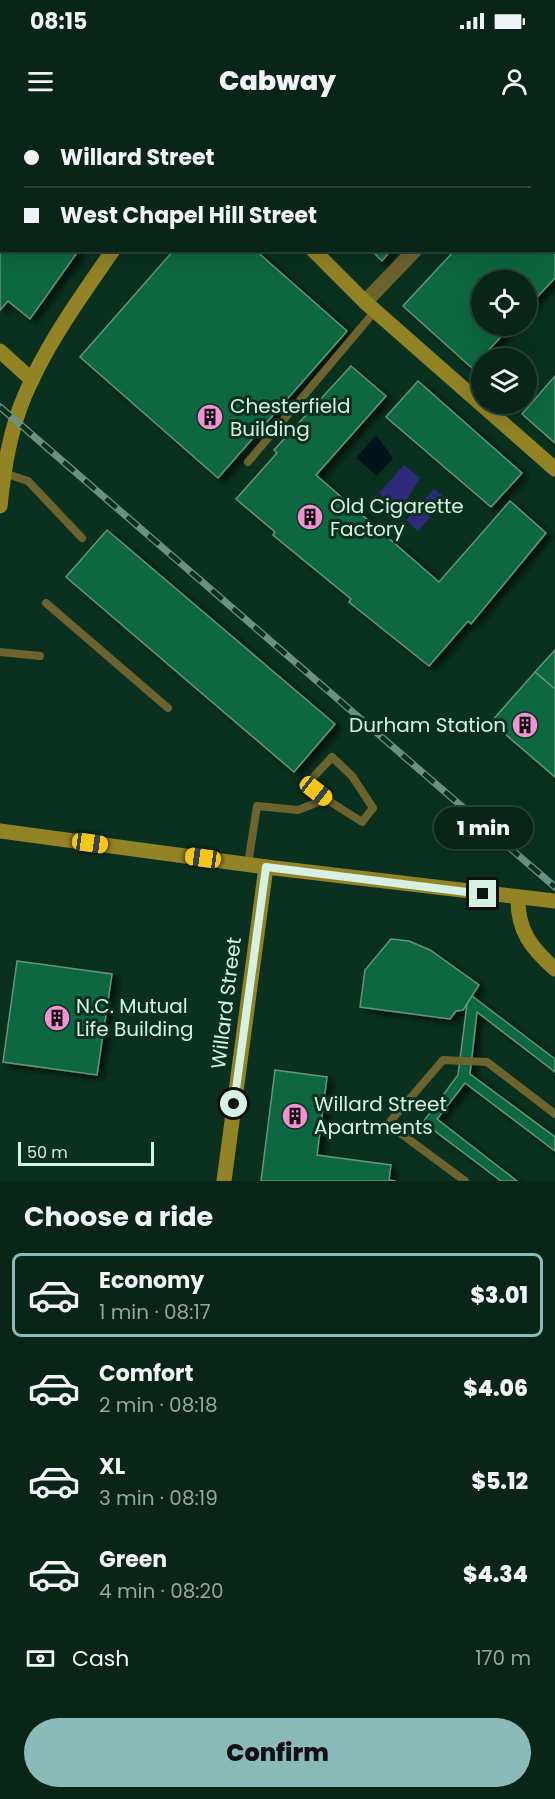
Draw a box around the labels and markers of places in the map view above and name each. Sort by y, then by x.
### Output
place label: Chesterfield Building [230,392,351,443]
building icon: Chesterfield Building [195,402,225,432]
place label: Old Cigarette Factory [330,492,464,543]
building icon: Old Cigarette Factory [295,502,325,532]
building icon: Durham Station [510,710,540,740]
place label: Durham Station [349,711,506,739]
place label: N.C. Mutual Life Building [76,992,194,1043]
building icon: N.C. Mutual Life Building [42,1003,72,1033]
place label: Willard Street Apartments [314,1090,447,1141]
building icon: Willard Street Apartments [280,1101,310,1131]

